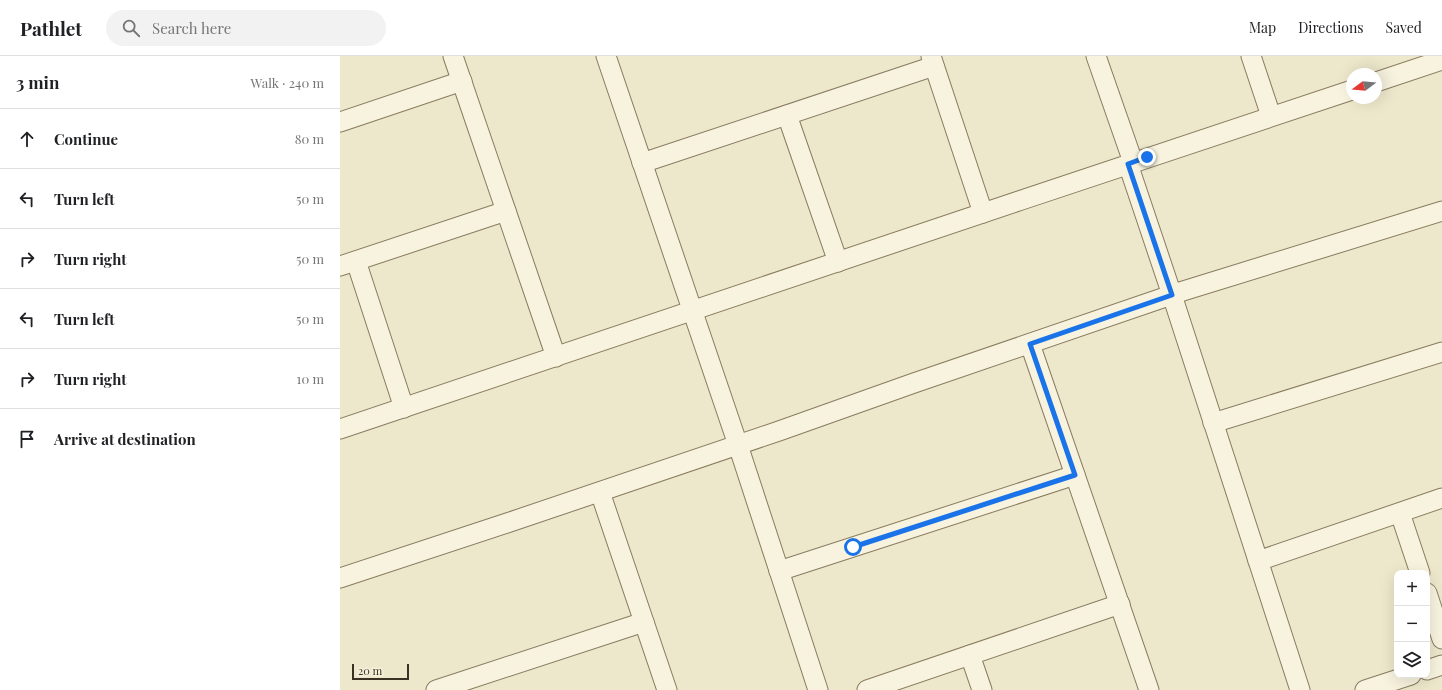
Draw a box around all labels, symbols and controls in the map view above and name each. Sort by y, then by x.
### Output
search box [106,10,386,46]
text: Pathlet [20,15,82,41]
icon: search [120,17,142,39]
text: Search here [152,18,231,38]
text: Map [1249,18,1276,37]
text: Directions [1298,18,1364,37]
text: Saved [1386,18,1422,37]
north arrow [1346,68,1382,104]
text: 3 min [16,71,59,93]
text: Walk · 240 m [251,74,324,91]
icon: ahead [16,128,38,150]
text: Continue [54,129,118,149]
text: 80 m [295,130,324,147]
route end [1138,148,1156,166]
icon: left [16,188,38,210]
text: Turn left [54,189,115,209]
text: 50 m [296,190,324,207]
icon: right [16,248,38,270]
text: Turn right [54,249,127,269]
text: 50 m [296,250,324,267]
icon: left [16,308,38,330]
text: Turn left [54,309,115,329]
text: 50 m [296,310,324,327]
icon: right [16,368,38,390]
text: Turn right [54,369,127,389]
text: 10 m [297,370,324,387]
icon: arrive [16,428,38,450]
text: Arrive at destination [54,429,196,449]
route start [844,538,862,556]
map controls [1394,570,1430,678]
button: + [1394,570,1430,606]
button: − [1394,606,1430,642]
button: layers [1394,642,1430,678]
scale bar [352,662,409,681]
text: 20 m [358,663,382,678]

